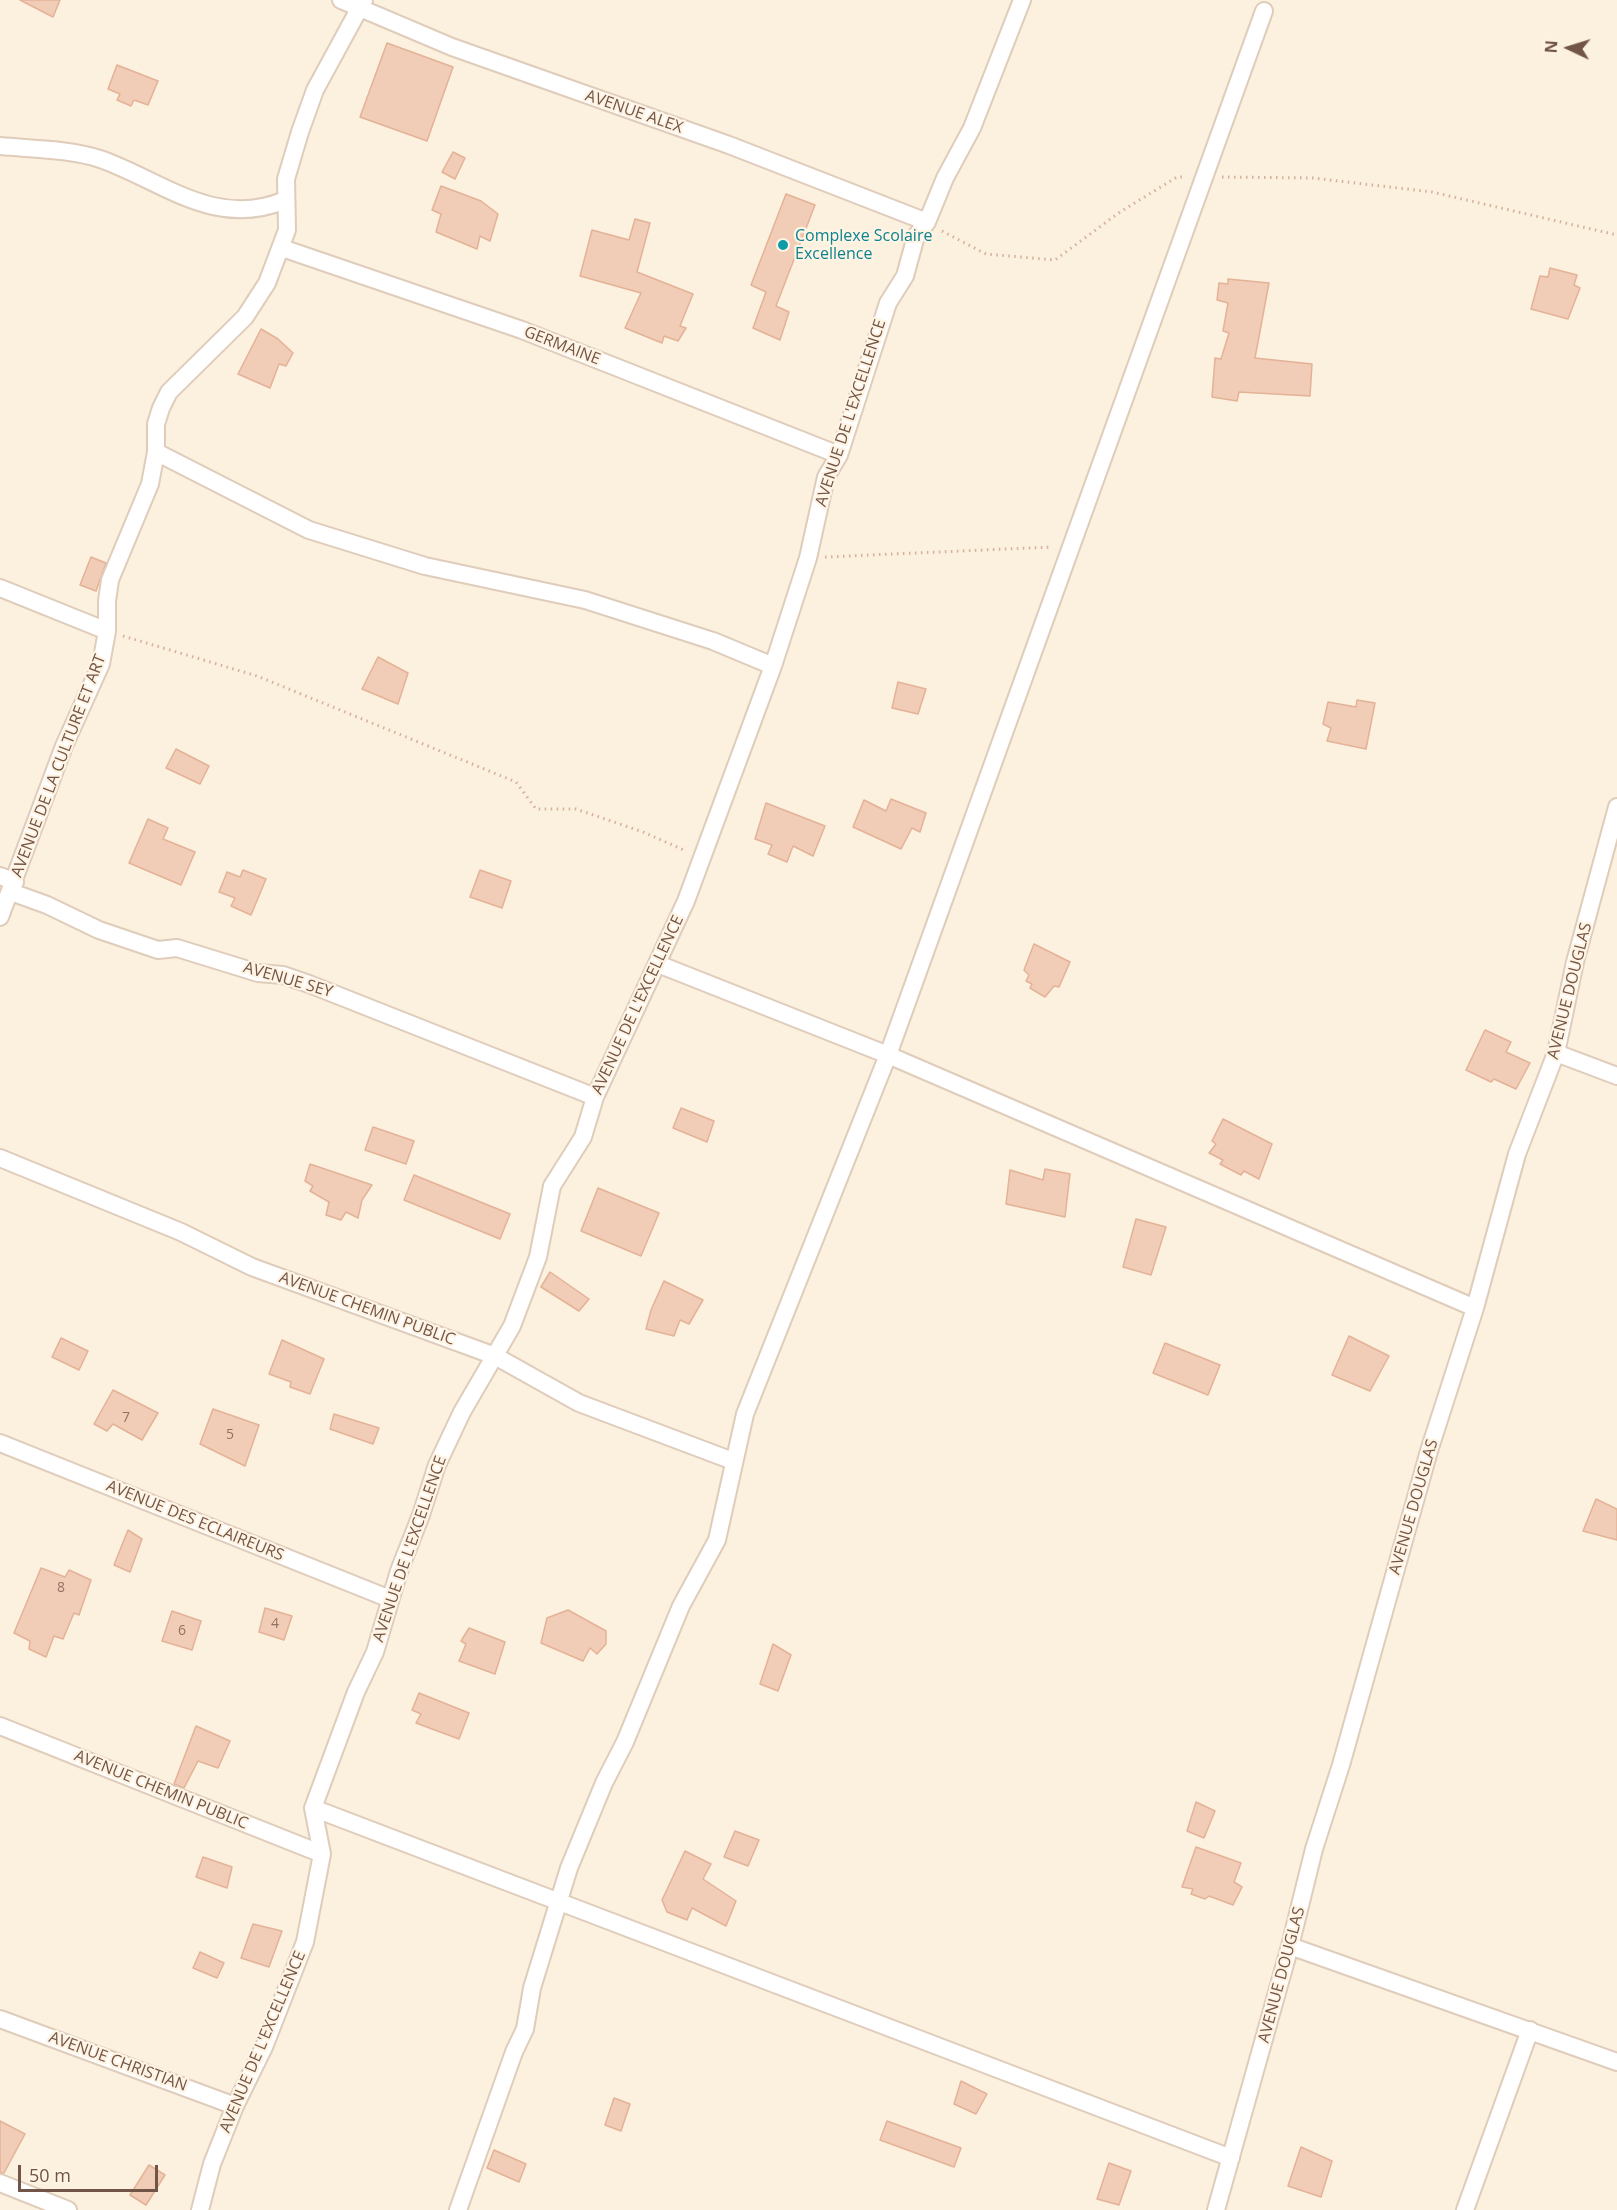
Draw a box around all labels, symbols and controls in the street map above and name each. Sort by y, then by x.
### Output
north arrow [1539,18,1599,78]
text: N [1540,39,1562,54]
street label: AVENUE ALEX [583,86,685,138]
place label: Complexe Scolaire Excellence [795,226,932,264]
marker: Complexe Scolaire Excellence [776,238,790,252]
street label: AVENUE DE L'EXCELLENCE [812,317,890,509]
street label: GERMAINE [521,323,603,369]
street label: AVENUE DE LA CULTURE ET ART [8,652,110,880]
street label: AVENUE DE L'EXCELLENCE [588,912,688,1098]
street label: AVENUE DOUGLAS [1544,921,1596,1061]
street label: AVENUE SEY [241,958,335,1002]
street label: AVENUE CHEMIN PUBLIC [276,1268,458,1350]
house number: 7 [122,1410,130,1426]
house number: 5 [226,1427,234,1443]
street label: AVENUE DOUGLAS [1385,1437,1443,1577]
street label: AVENUE DE L'EXCELLENCE [369,1453,451,1645]
street label: AVENUE DES ECLAIREURS [103,1477,287,1565]
house number: 8 [57,1580,65,1596]
house number: 4 [271,1616,279,1632]
house number: 6 [178,1623,186,1639]
street label: AVENUE CHEMIN PUBLIC [71,1746,251,1834]
street label: AVENUE DOUGLAS [1255,1905,1309,2045]
street label: AVENUE DE L'EXCELLENCE [216,1948,310,2136]
street label: AVENUE CHRISTIAN [46,2028,190,2096]
scale bar [21,2153,160,2191]
text: 50 m [29,2163,71,2187]

